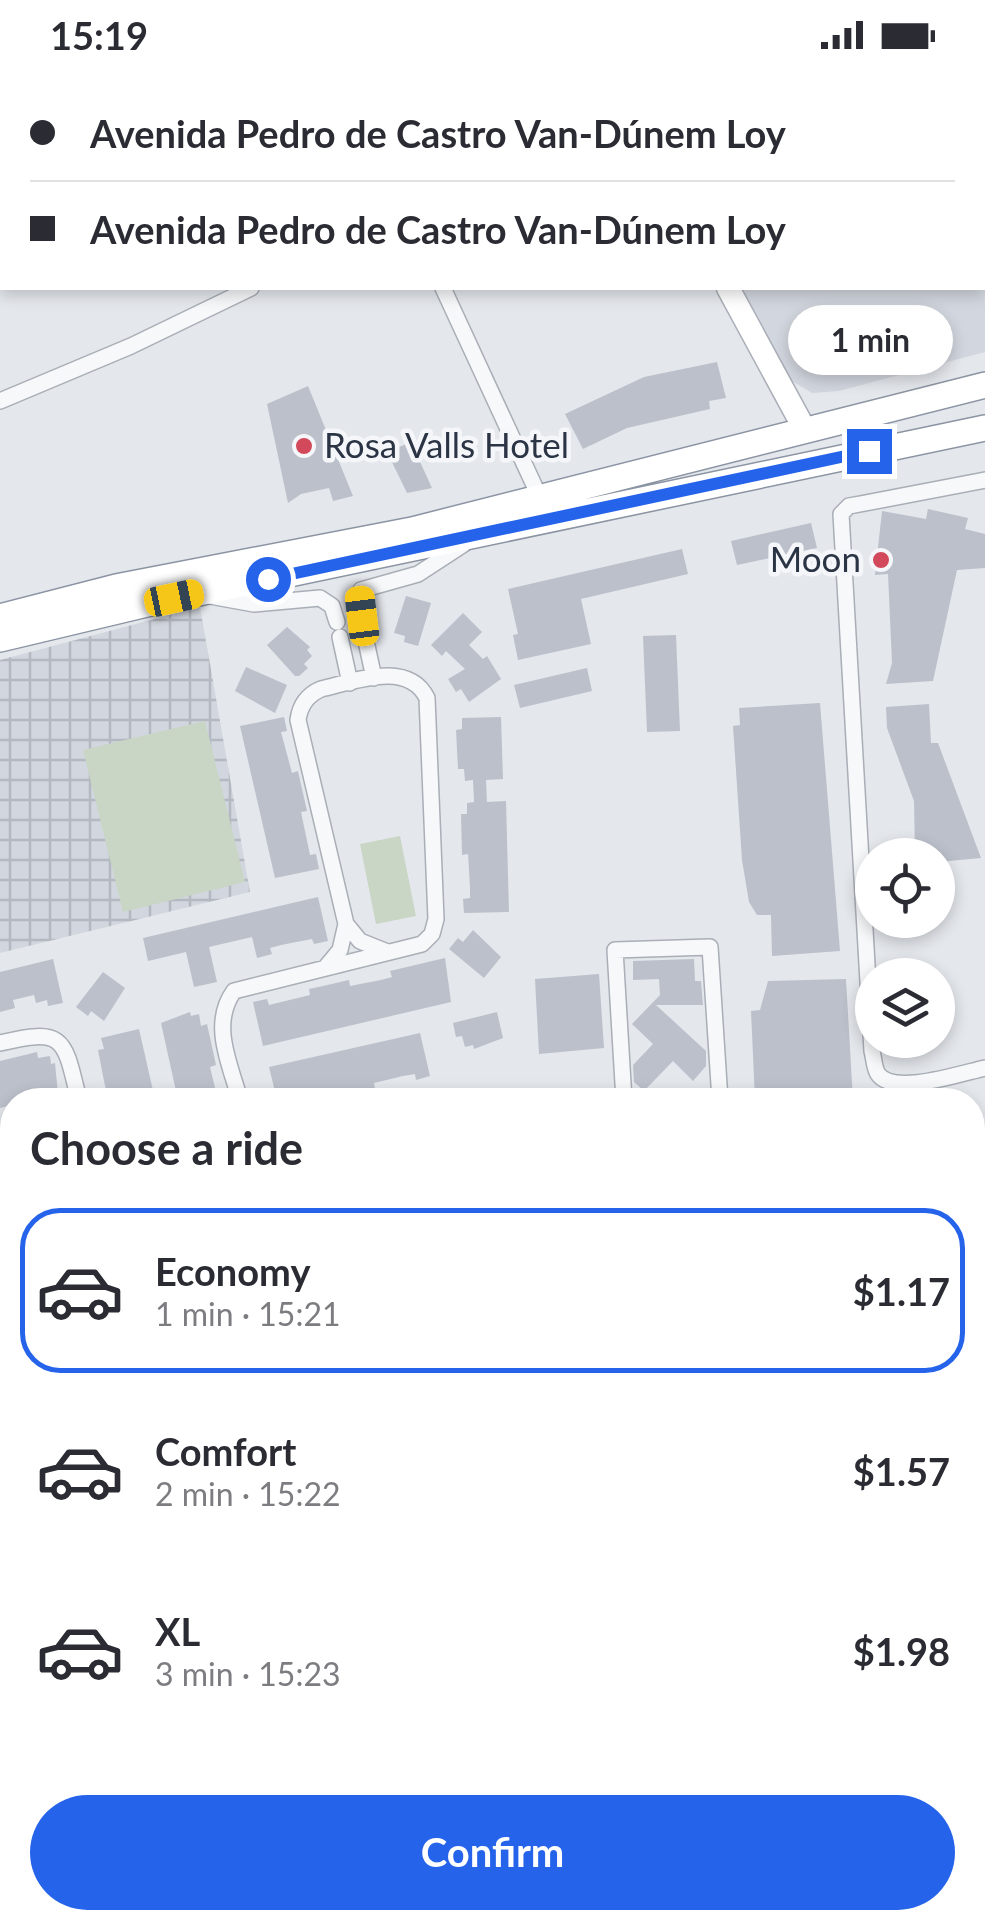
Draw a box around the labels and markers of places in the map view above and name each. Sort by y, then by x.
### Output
place label: Rosa Valls Hotel [324,423,569,465]
marker: Rosa Valls Hotel [293,435,315,457]
place label: Moon [770,537,861,579]
marker: Moon [870,549,892,571]

